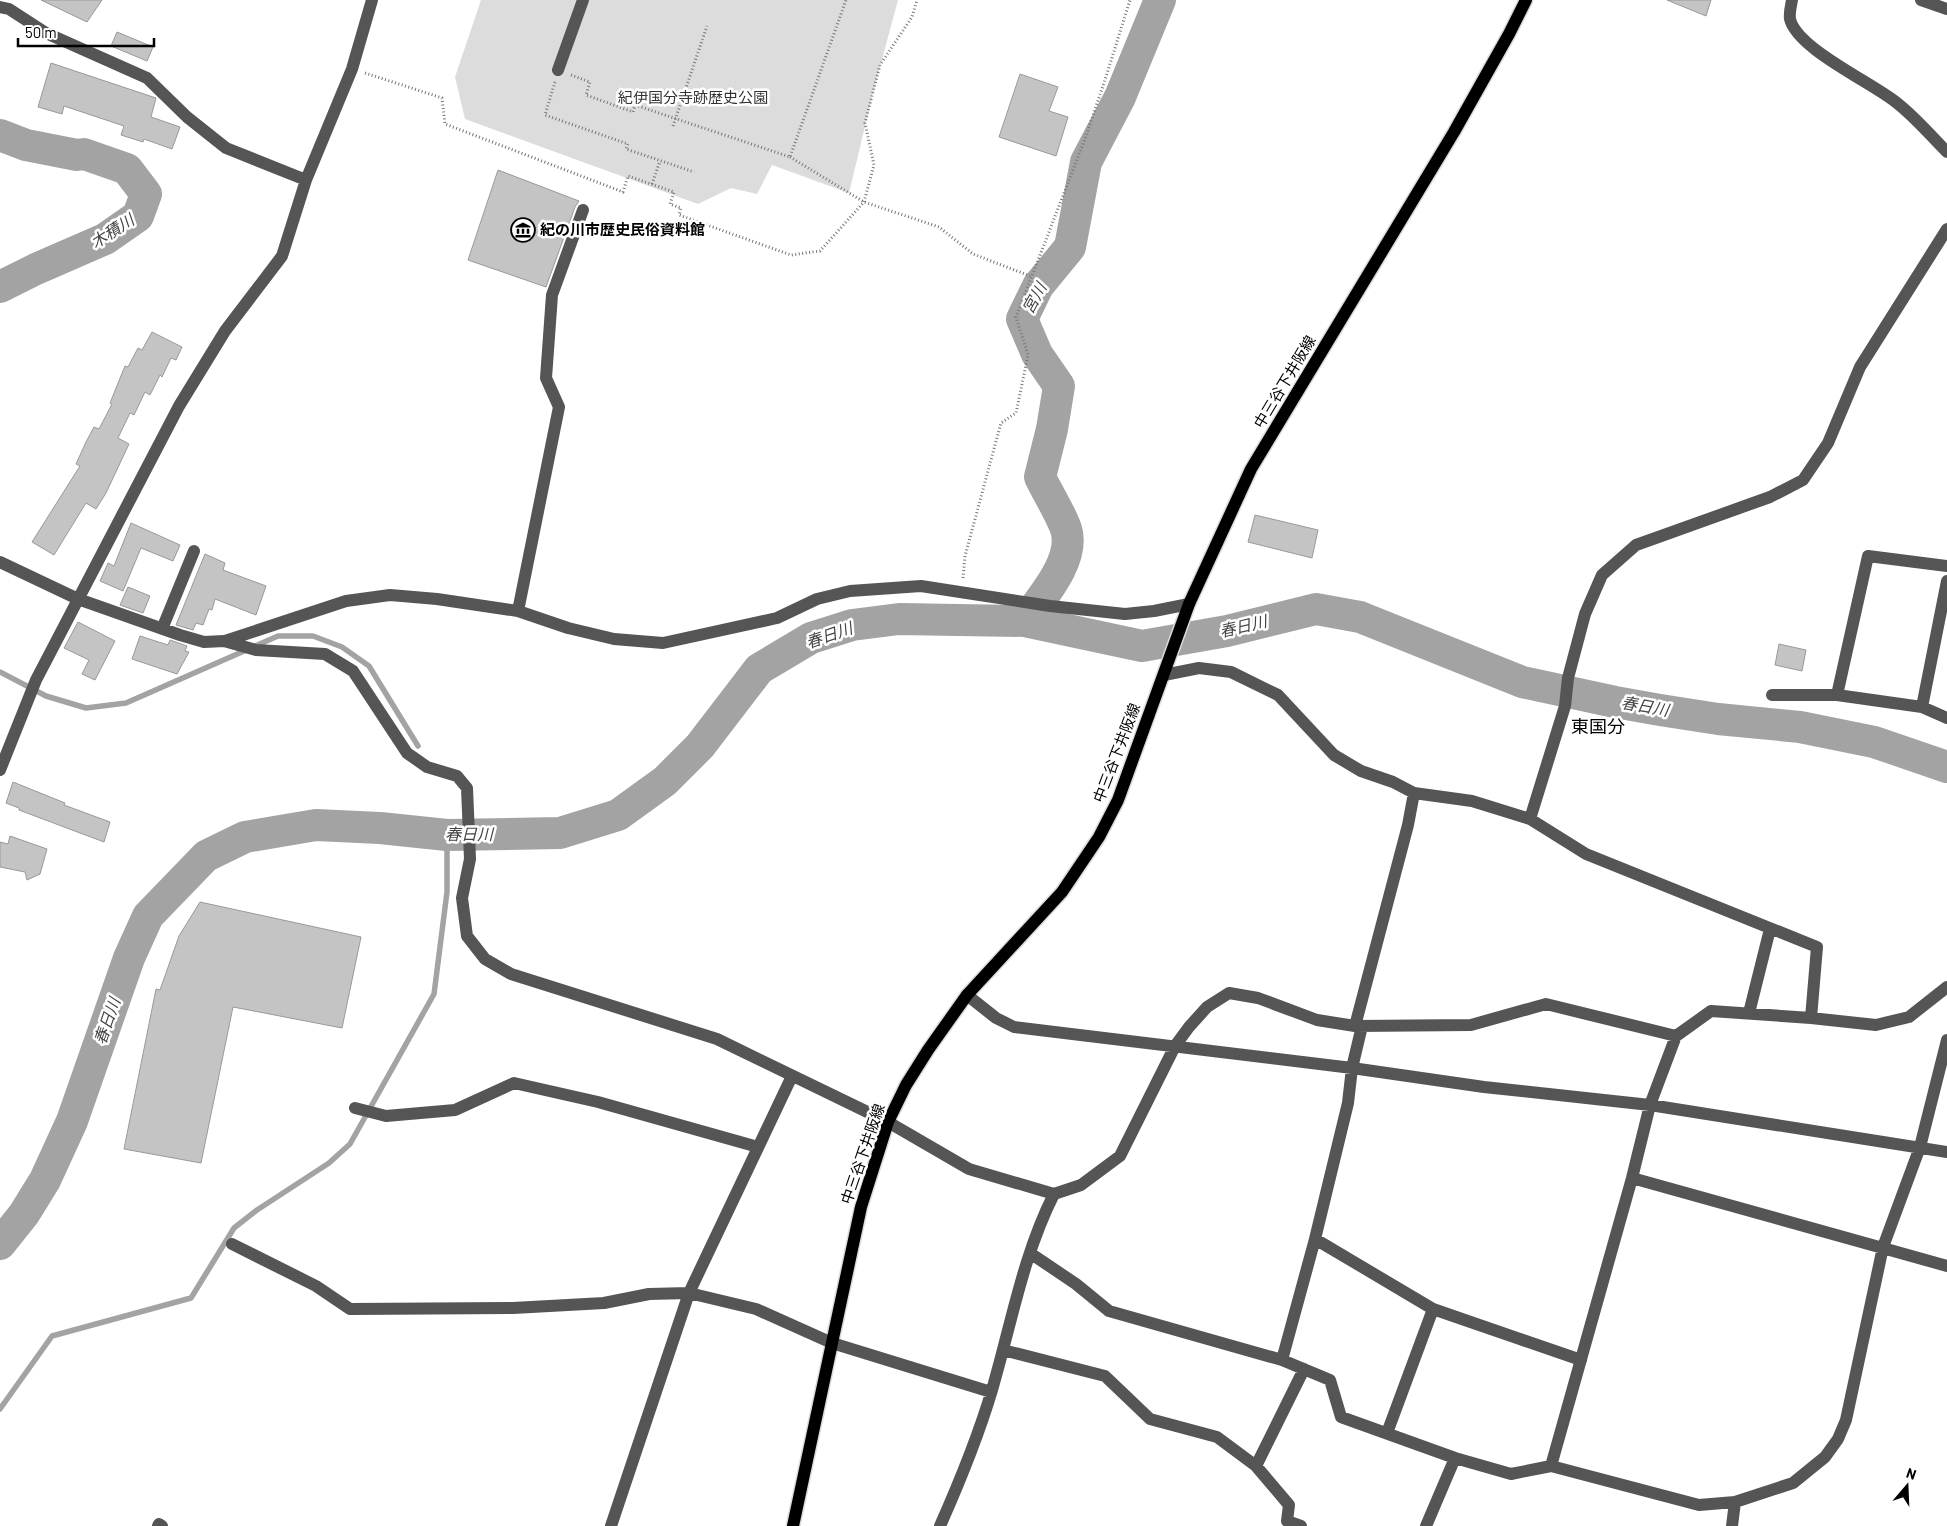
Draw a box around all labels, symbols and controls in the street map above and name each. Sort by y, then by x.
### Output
scale bar [18,15,154,47]
text: 50 m [25,23,57,41]
park label: 紀伊国分寺跡歴史公園 [618,88,768,106]
water label: 木積川 [86,208,139,252]
museum icon: 紀の川市歴史民俗資料館 [510,217,536,243]
place label: 紀の川市歴史民俗資料館 [540,220,705,238]
water label: 宮川 [1017,277,1051,316]
street label: 中三谷下井阪線 [1249,332,1319,431]
water label: 春日川 [1217,610,1270,640]
water label: 春日川 [803,617,857,651]
water label: 春日川 [1620,692,1672,719]
street label: 中三谷下井阪線 [1089,700,1143,805]
district label: 東国分 [1571,715,1625,737]
water label: 春日川 [445,824,495,843]
water label: 春日川 [90,993,124,1047]
street label: 中三谷下井阪線 [836,1101,888,1206]
north arrow [1882,1461,1932,1511]
text: N [1904,1464,1919,1483]

